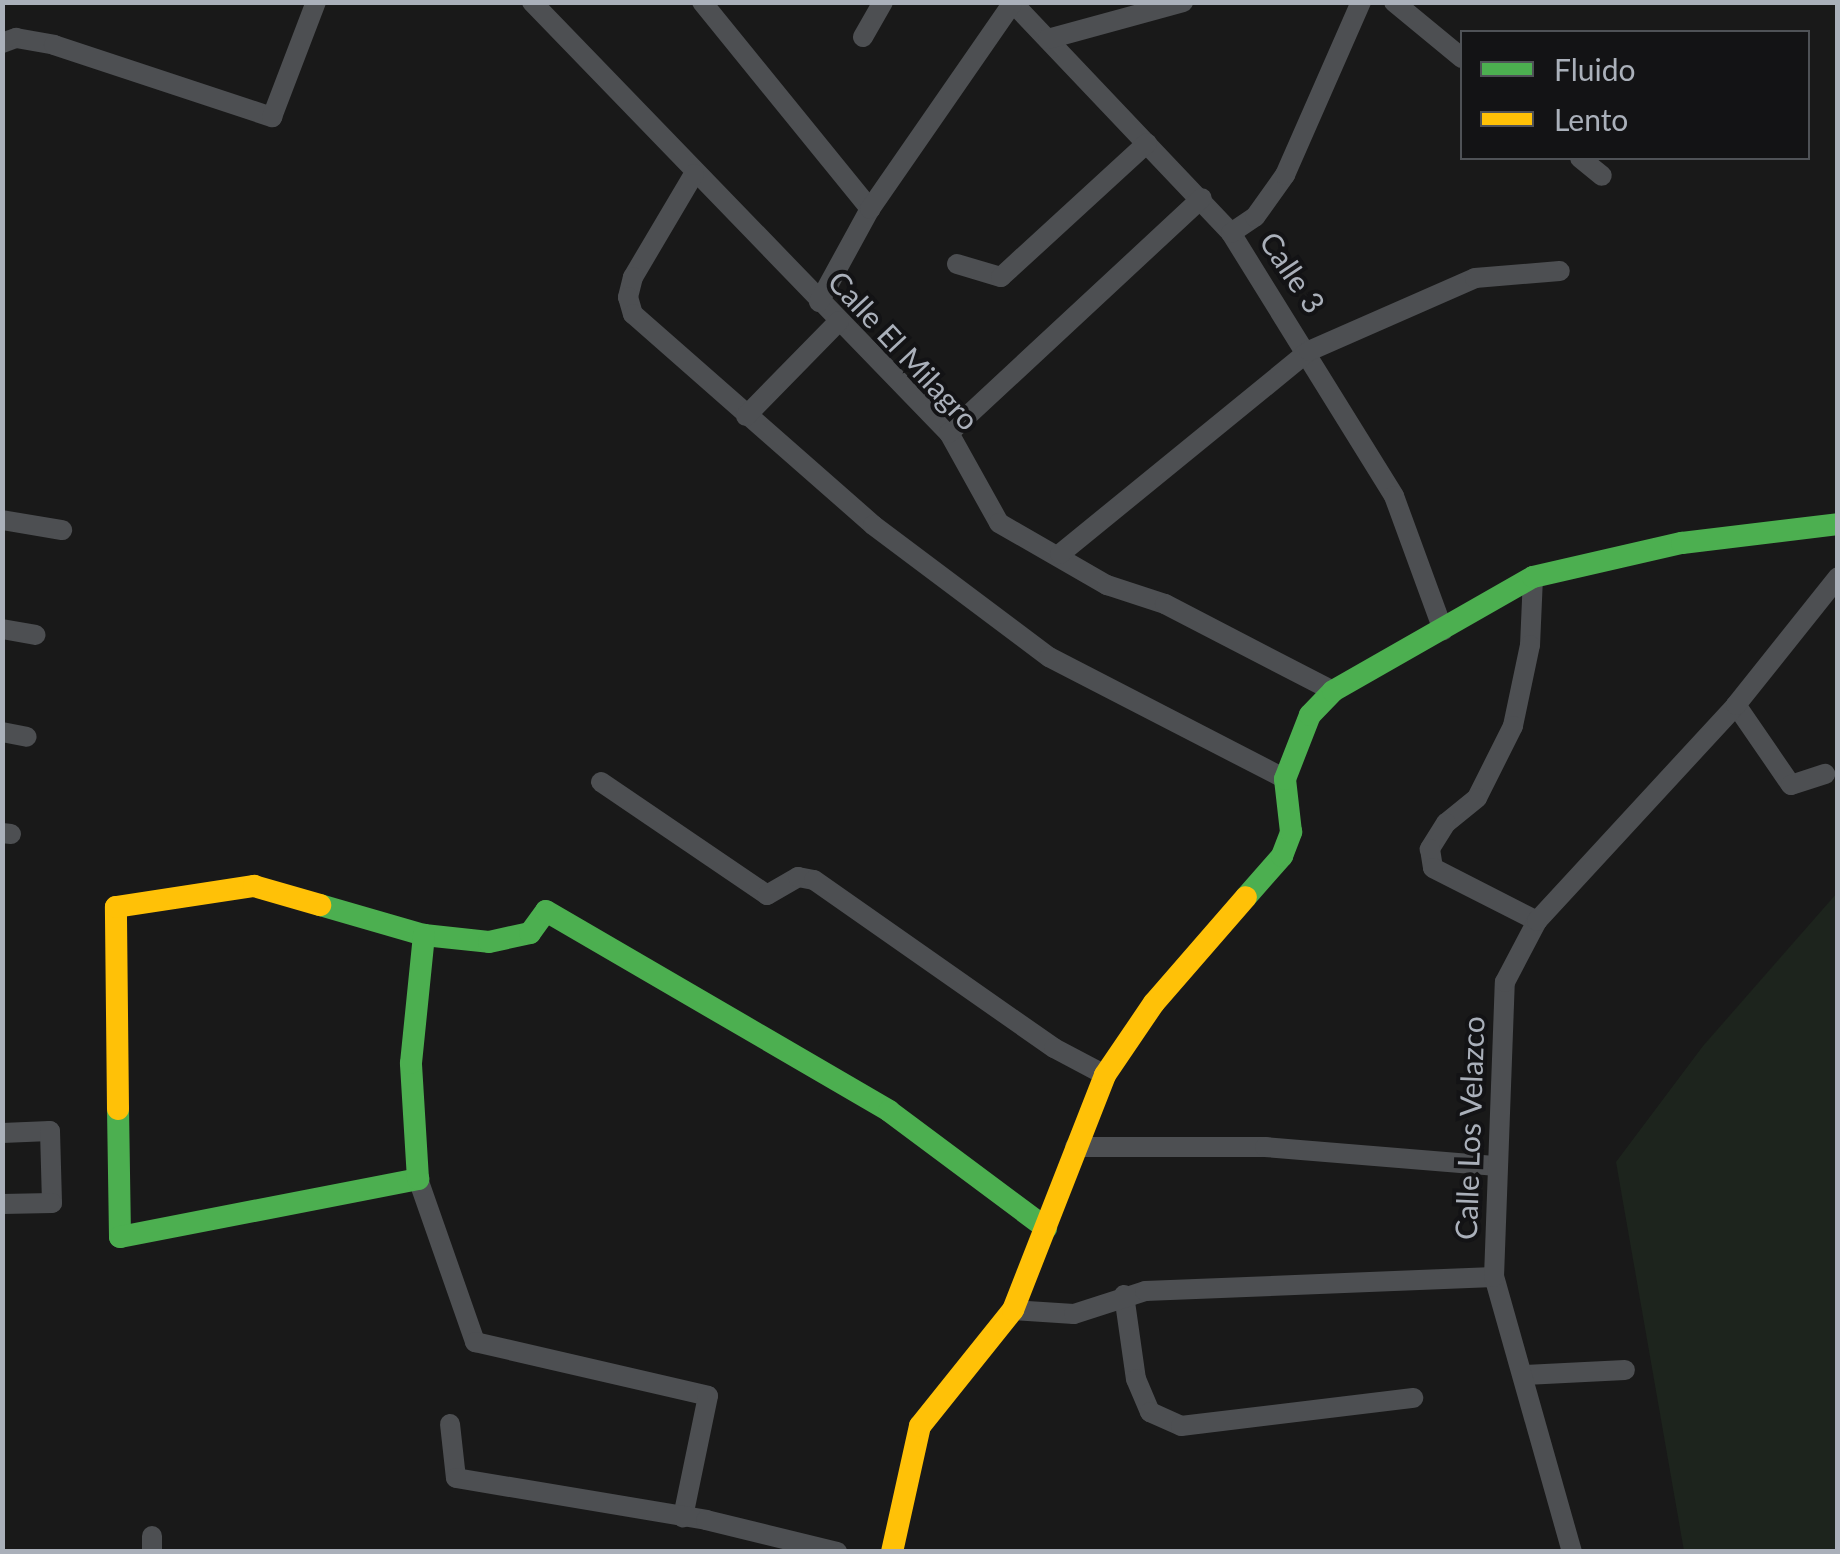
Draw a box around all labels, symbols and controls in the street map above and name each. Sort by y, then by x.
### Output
legend [1460,30,1810,160]
text: Fluido [1554,51,1636,87]
text: Lento [1554,101,1628,137]
street label: Calle 3 [1253,225,1333,319]
street label: Calle El Milagro [821,263,987,437]
street label: Calle Los Velazco [1447,1015,1491,1241]

